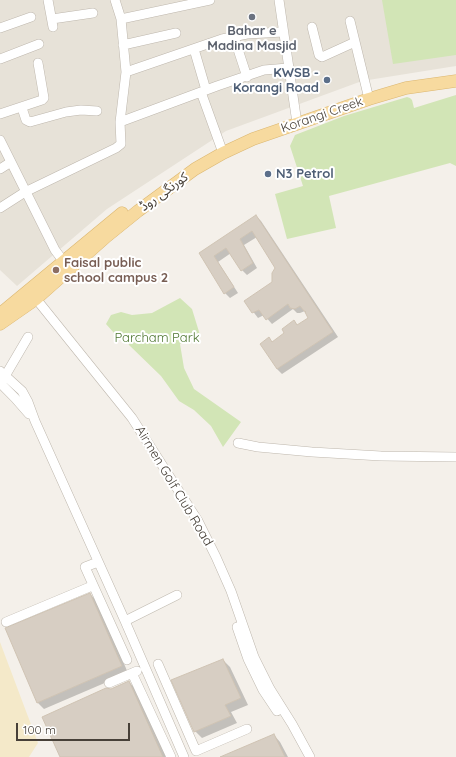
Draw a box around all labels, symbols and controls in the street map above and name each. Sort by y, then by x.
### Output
marker: Bahar e Madina Masjid [247,12,257,22]
place label: Bahar e Madina Masjid [207,23,297,54]
place label: KWSB - Korangi Road [233,65,319,96]
marker: KWSB - Korangi Road [322,75,332,85]
street label: Korangi Creek [279,94,365,136]
place label: N3 Petrol [276,166,334,182]
street label: کورنگی روڈ [137,169,191,215]
marker: N3 Petrol [263,169,273,179]
place label: Faisal public school campus 2 [64,255,168,286]
marker: Faisal public school campus 2 [51,265,61,275]
park label: Parcham Park [114,330,200,346]
street label: Airmen Golf Club Road [132,423,216,549]
scale bar [18,715,132,741]
text: 100 m [23,722,56,737]

